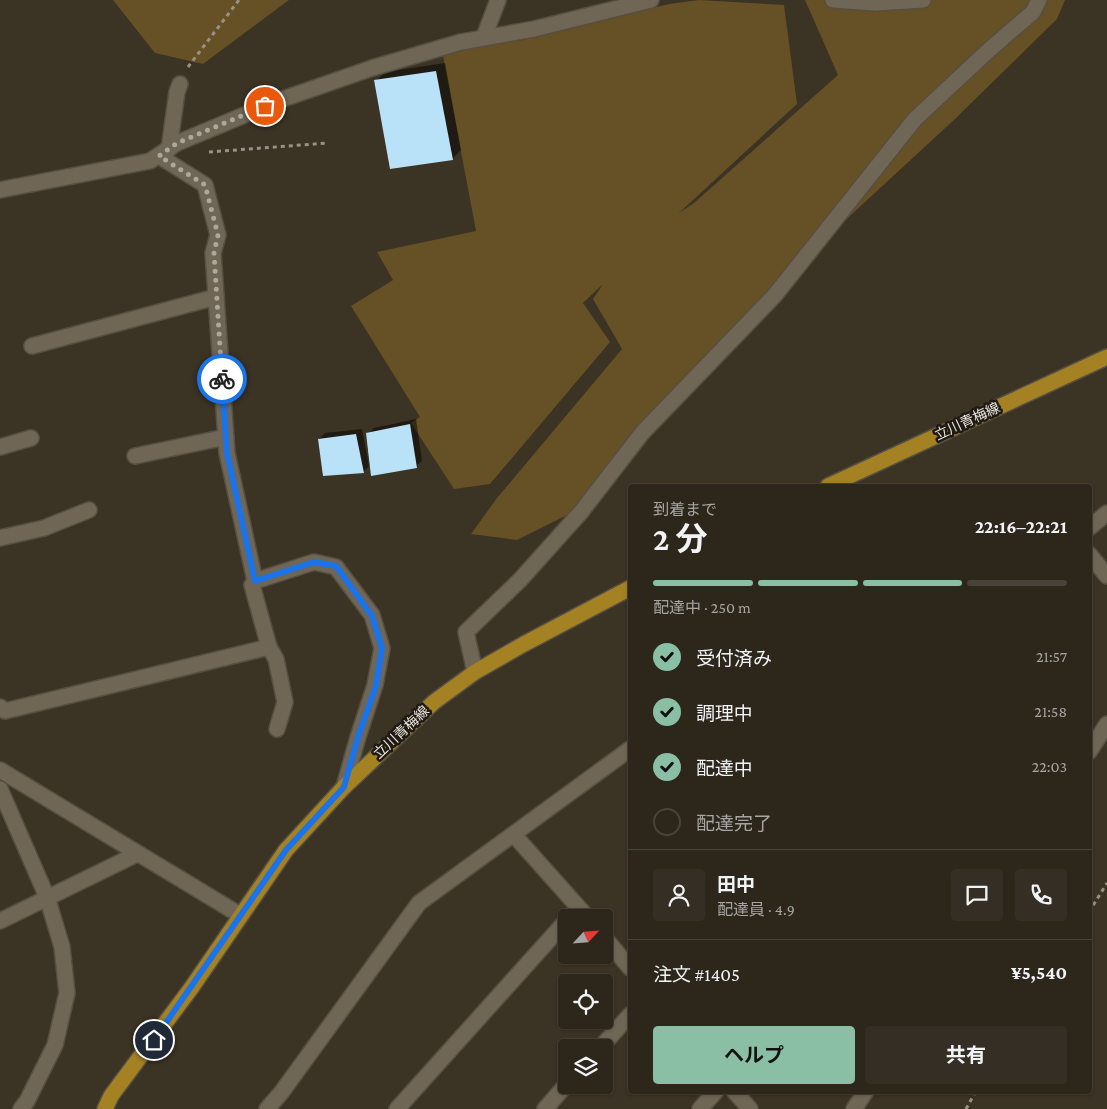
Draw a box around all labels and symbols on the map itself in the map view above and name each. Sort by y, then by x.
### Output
pin [244,85,286,127]
courier [197,354,247,404]
street label: 立川青梅線 [932,399,1002,443]
street label: 立川青梅線 [370,702,432,762]
north arrow [558,909,612,964]
pin [133,1019,175,1061]

